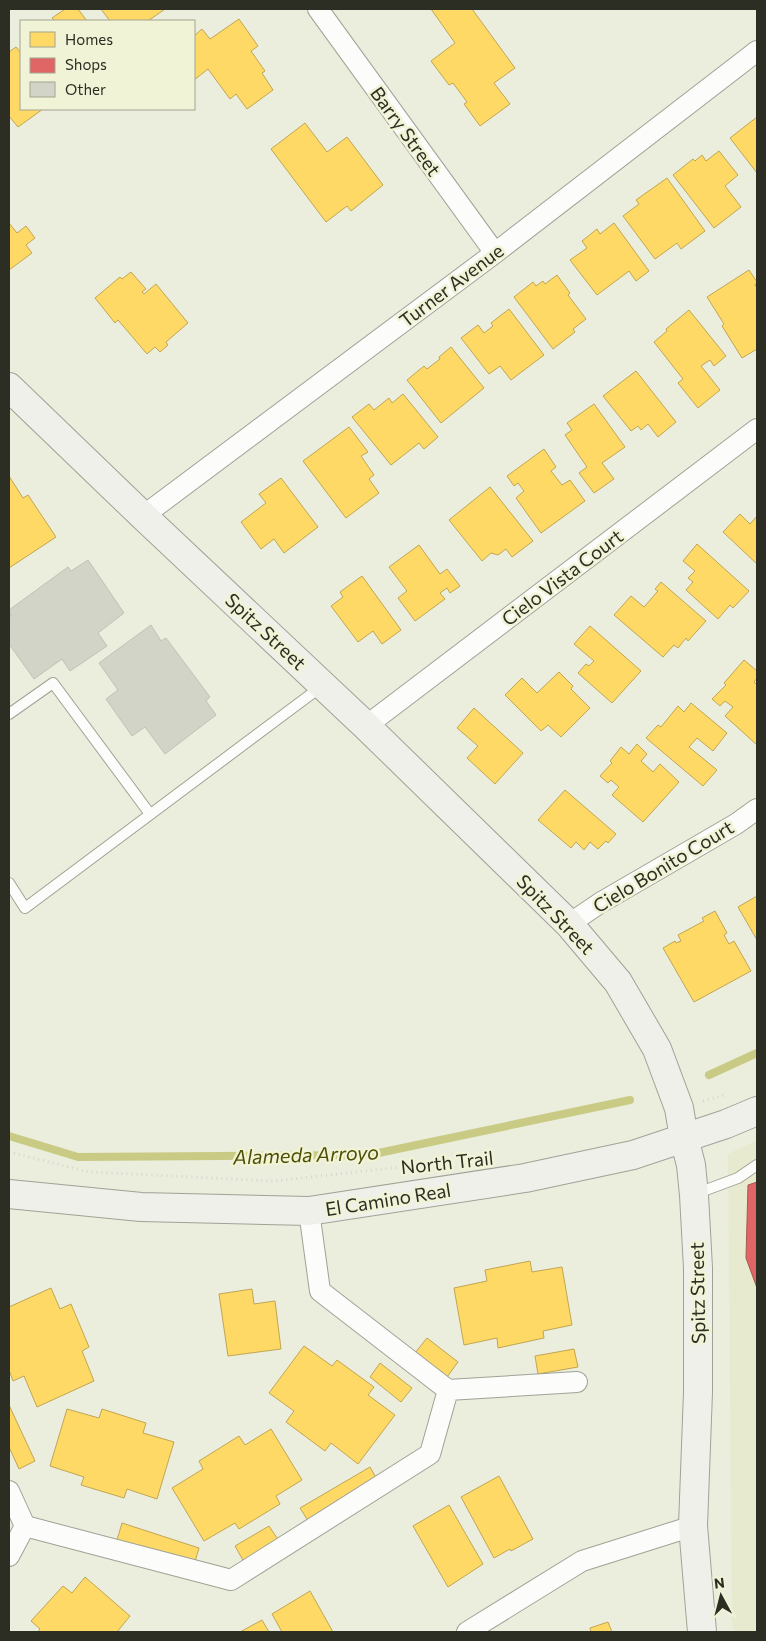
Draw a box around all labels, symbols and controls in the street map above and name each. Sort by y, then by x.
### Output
legend [20,20,195,110]
text: Homes [65,30,113,48]
text: Shops [65,55,107,73]
text: Other [65,80,106,98]
street label: Barry Street [366,82,446,180]
street label: Turner Avenue [394,238,508,332]
street label: Cielo Vista Court [497,524,627,630]
street label: Spitz Street [221,588,311,674]
street label: Cielo Bonito Court [588,815,738,917]
street label: Spitz Street [512,869,600,959]
water label: Alameda Arroyo [232,1139,379,1169]
street label: North Trail [399,1146,495,1178]
street label: El Camino Real [324,1178,452,1220]
street label: Spitz Street [685,1242,709,1344]
north arrow [696,1571,746,1621]
text: N [713,1574,726,1592]

